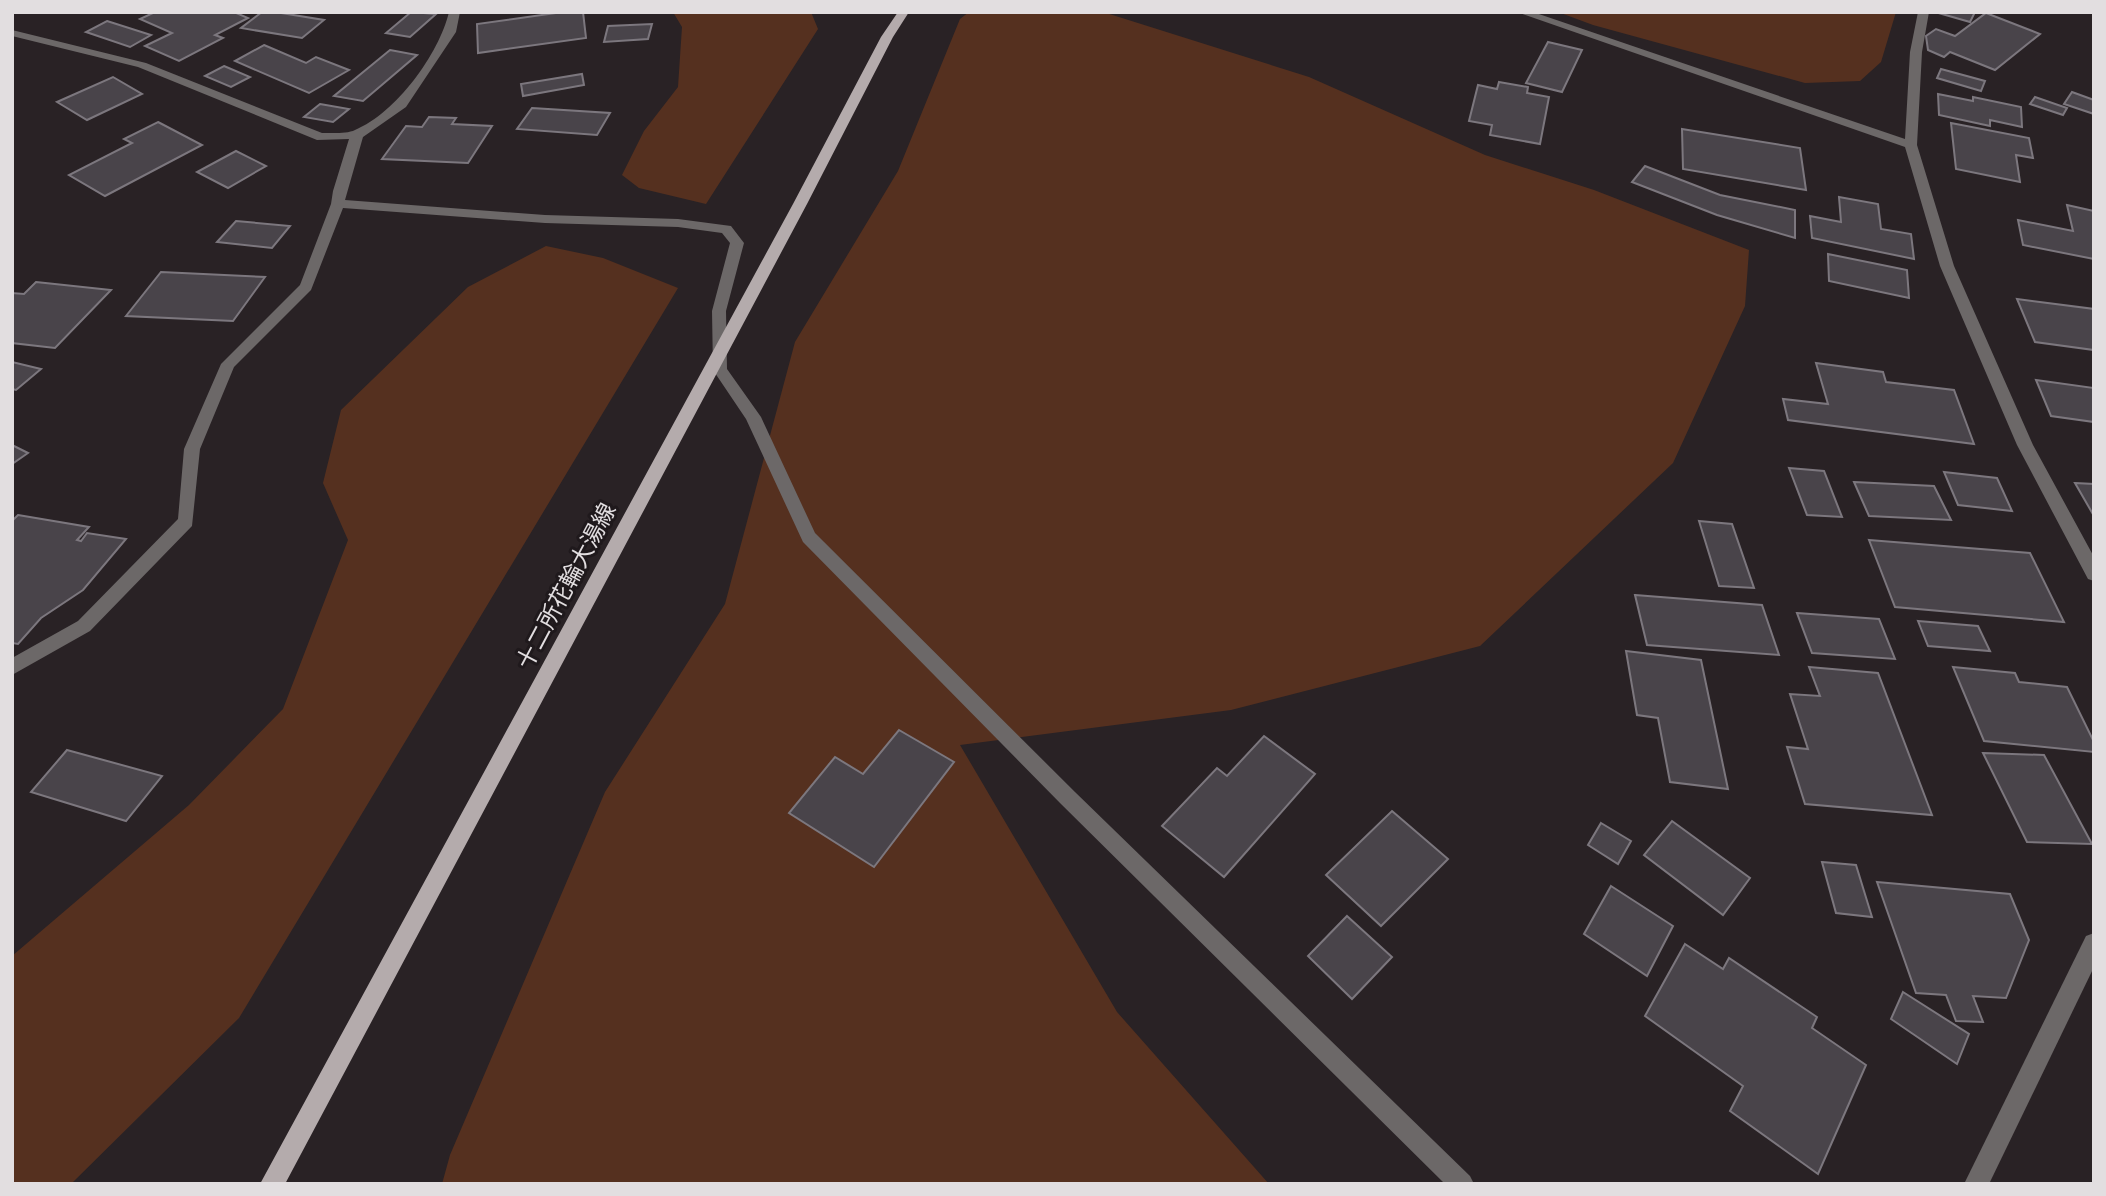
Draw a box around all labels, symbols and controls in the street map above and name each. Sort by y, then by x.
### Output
street label: 十二所花輪大湯線 [512,499,624,675]

